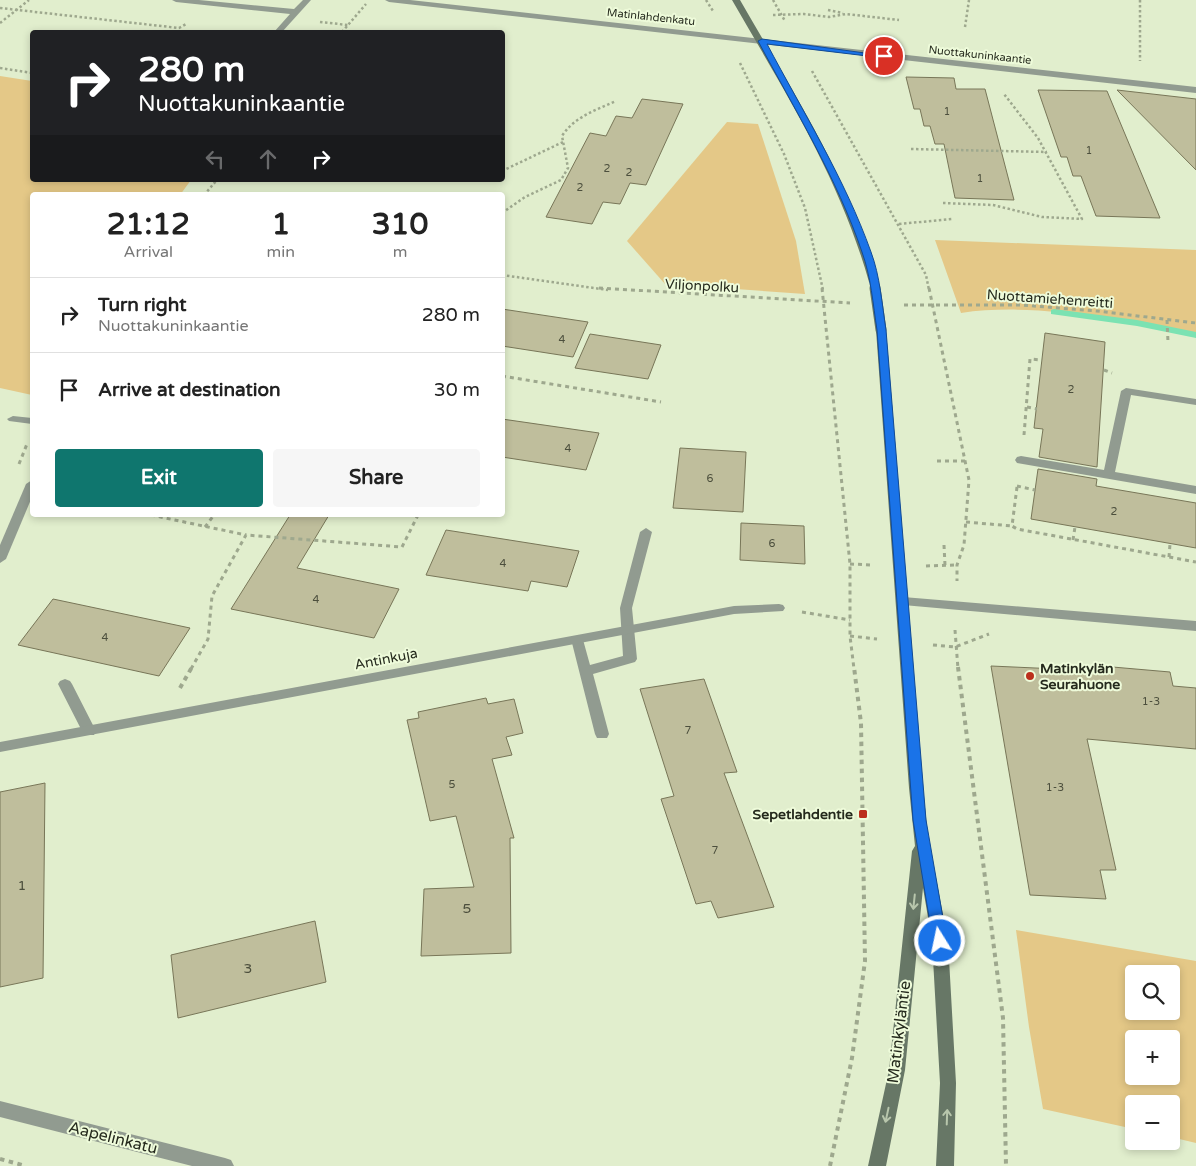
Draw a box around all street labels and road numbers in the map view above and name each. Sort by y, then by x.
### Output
street label: Matinlahdenkatu [606,6,696,28]
street label: Nuottakuninkaantie [928,43,1032,67]
street label: Viljonpolku [665,276,739,296]
street label: Nuottamiehenreitti [986,286,1114,312]
street label: Antinkuja [353,645,419,673]
street label: Matinkyläntie [883,980,915,1084]
street label: Aapelinkatu [66,1117,160,1159]

